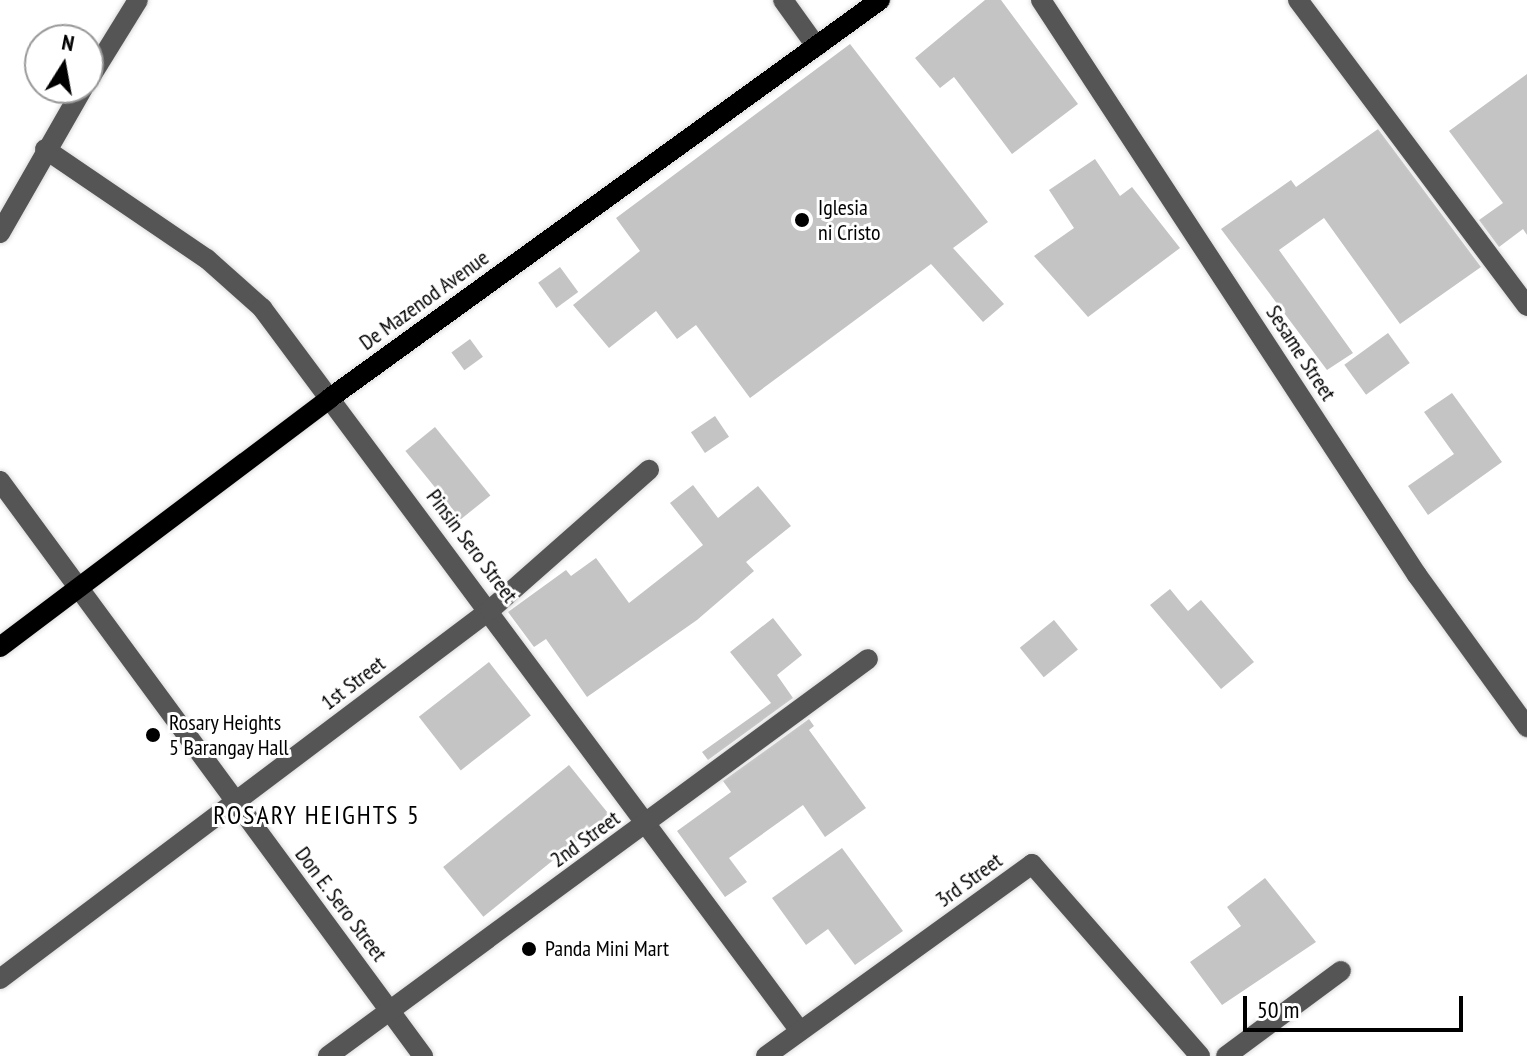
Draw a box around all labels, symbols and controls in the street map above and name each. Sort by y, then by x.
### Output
north arrow [24,24,104,104]
text: N [60,28,77,57]
place label: Iglesia ni Cristo [818,194,881,246]
marker: Iglesia ni Cristo [793,211,811,229]
street label: De Mazenod Avenue [354,244,494,356]
street label: Sesame Street [1260,300,1342,406]
street label: Pinsin Sero Street [421,484,523,608]
street label: 1st Street [316,650,390,716]
place label: Rosary Heights 5 Barangay Hall [169,709,289,760]
marker: Rosary Heights 5 Barangay Hall [144,726,162,744]
district label: ROSARY HEIGHTS 5 [213,799,421,831]
street label: 2nd Street [545,805,625,873]
street label: Don E. Sero Street [289,841,393,967]
street label: 3rd Street [931,847,1007,913]
place label: Panda Mini Mart [545,936,669,962]
marker: Panda Mini Mart [520,940,538,958]
scale bar [1247,980,1467,1030]
text: 50 m [1257,994,1299,1025]

